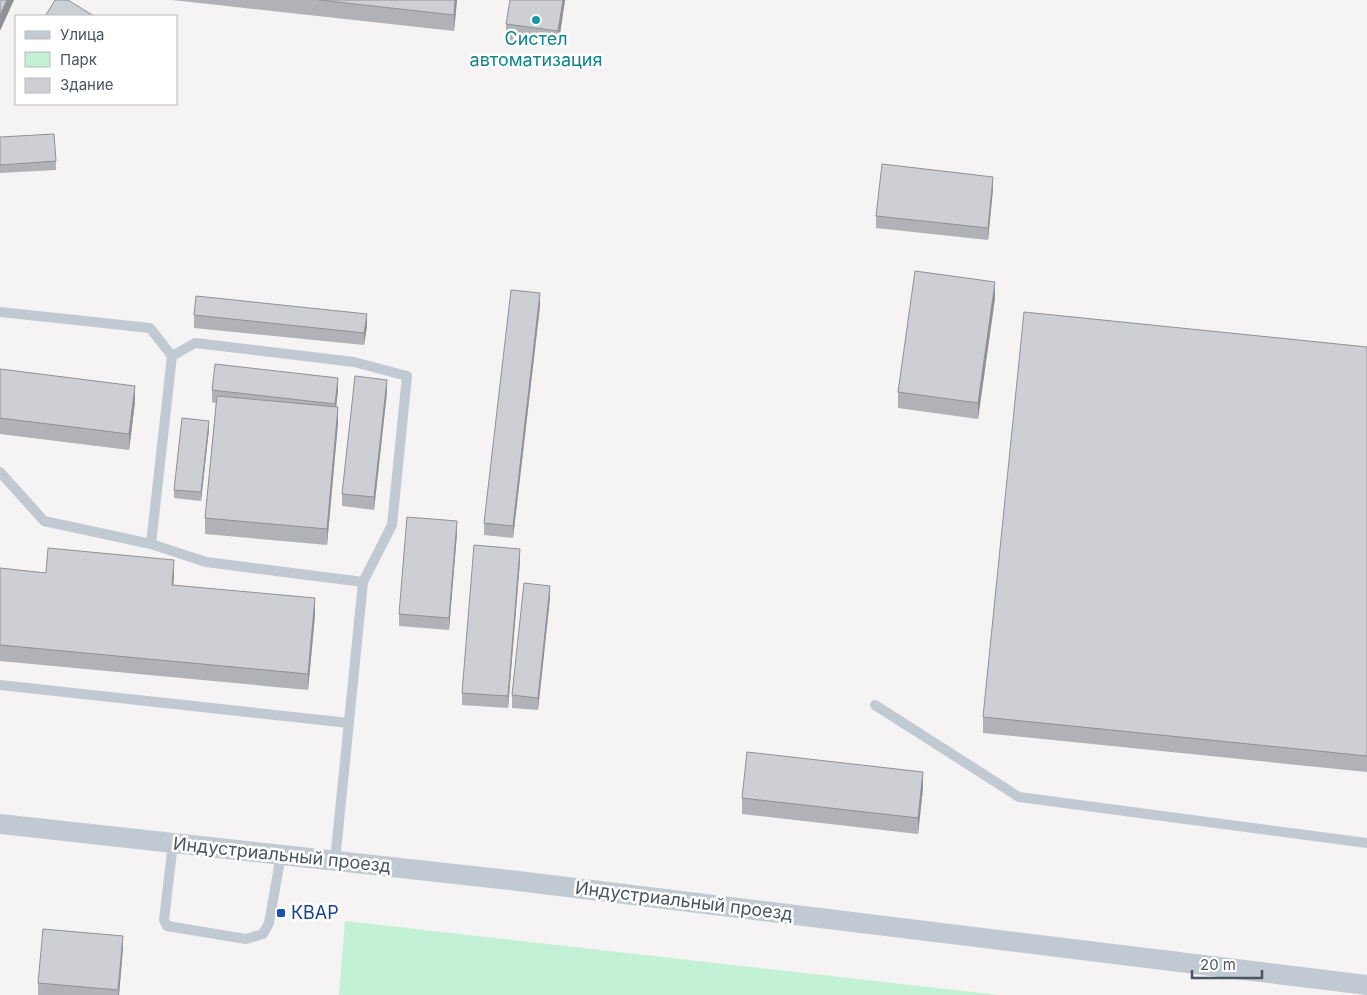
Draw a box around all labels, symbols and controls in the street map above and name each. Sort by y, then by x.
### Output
marker: Систел автоматизация [530,14,542,26]
legend [15,15,178,105]
text: Улица [60,25,104,44]
place label: Систел автоматизация [470,28,602,70]
text: Парк [60,50,97,69]
text: Здание [60,75,114,94]
street label: Индустриальный проезд [172,833,392,876]
street label: Индустриальный проезд [574,877,794,924]
place label: КВАР [291,902,339,923]
marker: КВАР [275,907,287,919]
scale bar [1192,948,1262,980]
text: 20 m [1200,955,1236,974]

